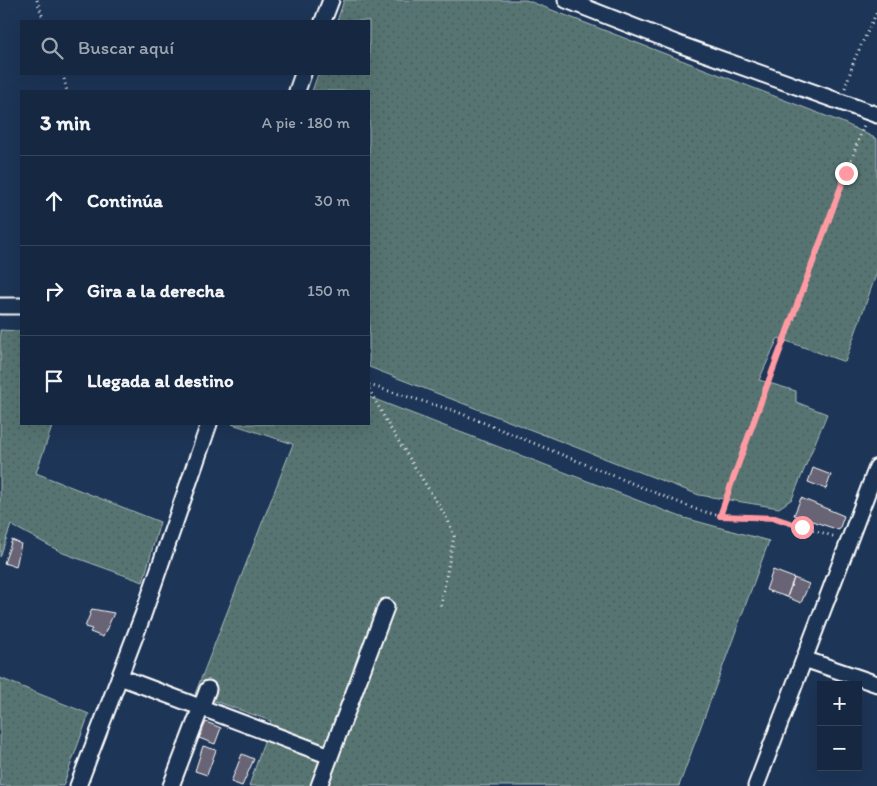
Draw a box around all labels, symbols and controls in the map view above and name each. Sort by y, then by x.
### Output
search box [20,20,370,75]
icon: search [38,34,66,62]
text: Buscar aquí [78,36,174,59]
text: 3 min [40,110,90,135]
text: A pie · 180 m [262,113,350,132]
route end [835,162,858,185]
icon: ahead [40,187,68,215]
text: Continúa [87,189,163,212]
text: 30 m [314,191,350,210]
icon: right [40,277,68,305]
text: Gira a la derecha [87,279,225,302]
text: 150 m [307,281,350,300]
icon: arrive [40,367,68,395]
text: Llegada al destino [87,369,234,392]
route start [791,516,814,539]
map controls [817,681,862,771]
button: + [817,681,862,726]
button: − [817,726,862,771]

